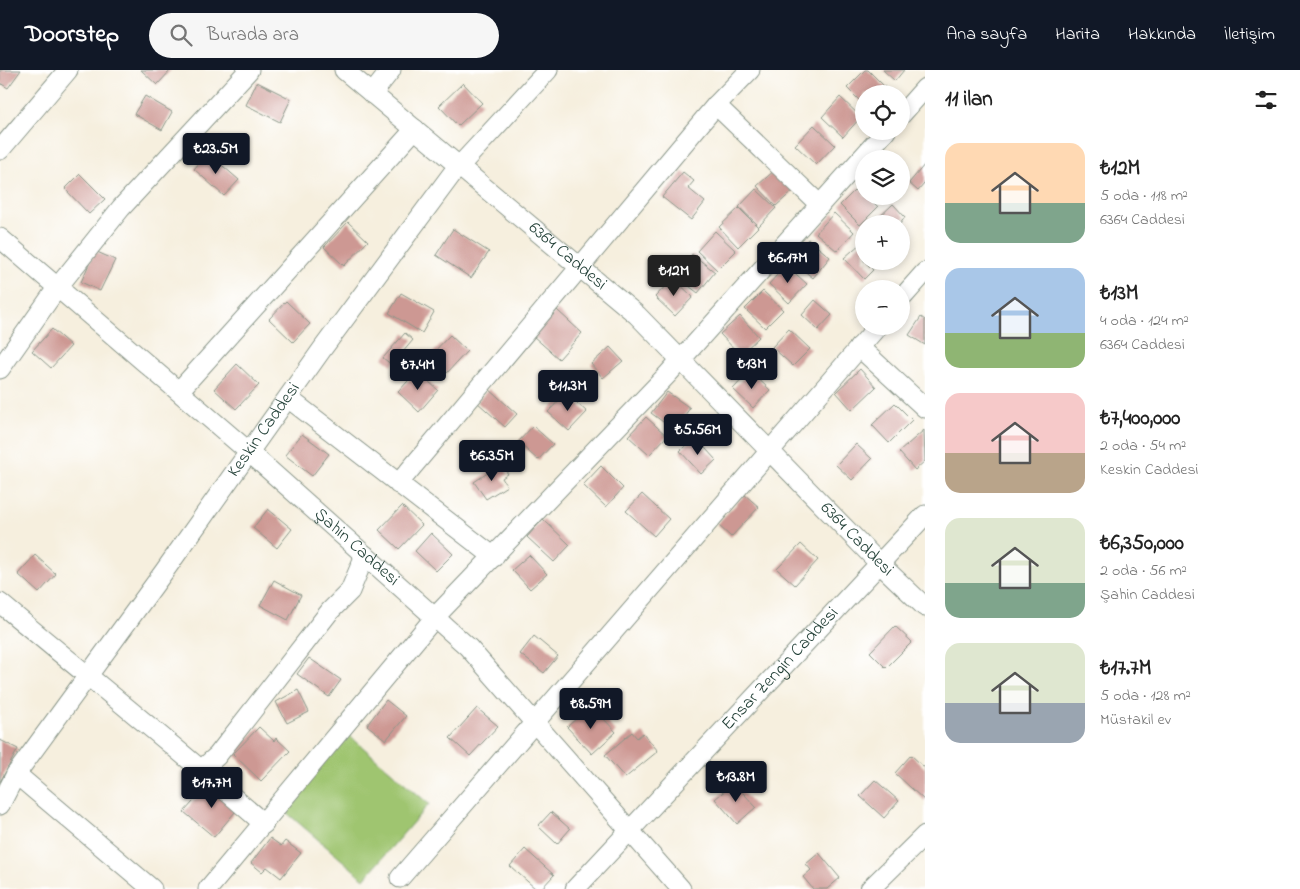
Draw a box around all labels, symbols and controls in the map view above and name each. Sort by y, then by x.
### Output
search box [149,13,499,58]
text: Doorstep [25,18,119,53]
icon: search [167,21,195,49]
text: Burada ara [207,22,299,49]
text: Ana sayfa [946,22,1027,48]
text: Harita [1055,22,1100,48]
text: Hakkında [1128,22,1196,48]
text: İletişim [1224,22,1275,48]
map controls [855,85,910,335]
button: locate [855,85,910,140]
text: 11 ilan [945,85,993,115]
icon: filters [1252,86,1280,114]
pin: ₺23.5M [175,132,257,175]
text: ₺23.5M [194,137,238,161]
button: layers [855,150,910,205]
text: ₺12M [1100,154,1140,184]
icon: home [985,163,1045,223]
text: 5 oda · 118 m² [1100,184,1188,208]
text: 6364 Caddesi [1100,208,1185,232]
button: + [855,215,910,270]
street label: 6364 Caddesi [522,216,612,297]
pin: ₺6.17M [747,242,829,284]
text: ₺6.17M [768,246,808,270]
pin: ₺12M [644,254,704,297]
text: ₺12M [659,259,689,283]
text: ₺13M [1100,279,1139,309]
button: − [855,280,910,335]
icon: home [985,288,1045,348]
text: 4 oda · 124 m² [1100,309,1189,333]
text: 6364 Caddesi [1100,333,1185,357]
pin: ₺7.4M [383,348,453,391]
pin: ₺13M [722,348,782,390]
text: ₺13M [737,352,767,376]
text: ₺7.4M [401,353,435,377]
pin: ₺11.3M [527,370,609,412]
text: ₺11.3M [549,374,587,398]
street label: Keskin Caddesi [222,378,307,483]
text: ₺7,400,000 [1100,404,1180,434]
icon: home [985,413,1045,473]
pin: ₺5.56M [657,414,739,456]
text: ₺5.56M [675,418,721,442]
text: 2 oda · 54 m² [1100,434,1186,458]
pin: ₺6.35M [451,440,533,482]
text: ₺6.35M [470,444,514,468]
text: Keskin Caddesi [1100,458,1198,482]
street label: 6364 Caddesi [814,496,899,583]
street label: Şahin Caddesi [308,502,405,593]
text: ₺6,350,000 [1100,529,1184,559]
icon: home [985,538,1045,598]
text: 2 oda · 56 m² [1100,559,1187,583]
text: Şahin Caddesi [1100,583,1195,607]
street label: Ensar Zengin Caddesi [716,602,845,737]
text: ₺17.7M [1100,654,1151,684]
icon: home [985,663,1045,723]
text: 5 oda · 128 m² [1100,684,1191,708]
pin: ₺8.59M [550,688,632,730]
text: ₺8.59M [571,692,611,716]
text: Müstakil ev [1100,708,1171,732]
pin: ₺13.8M [695,760,777,803]
text: ₺13.8M [717,765,755,789]
pin: ₺17.7M [171,766,253,809]
text: ₺17.7M [192,771,232,795]

